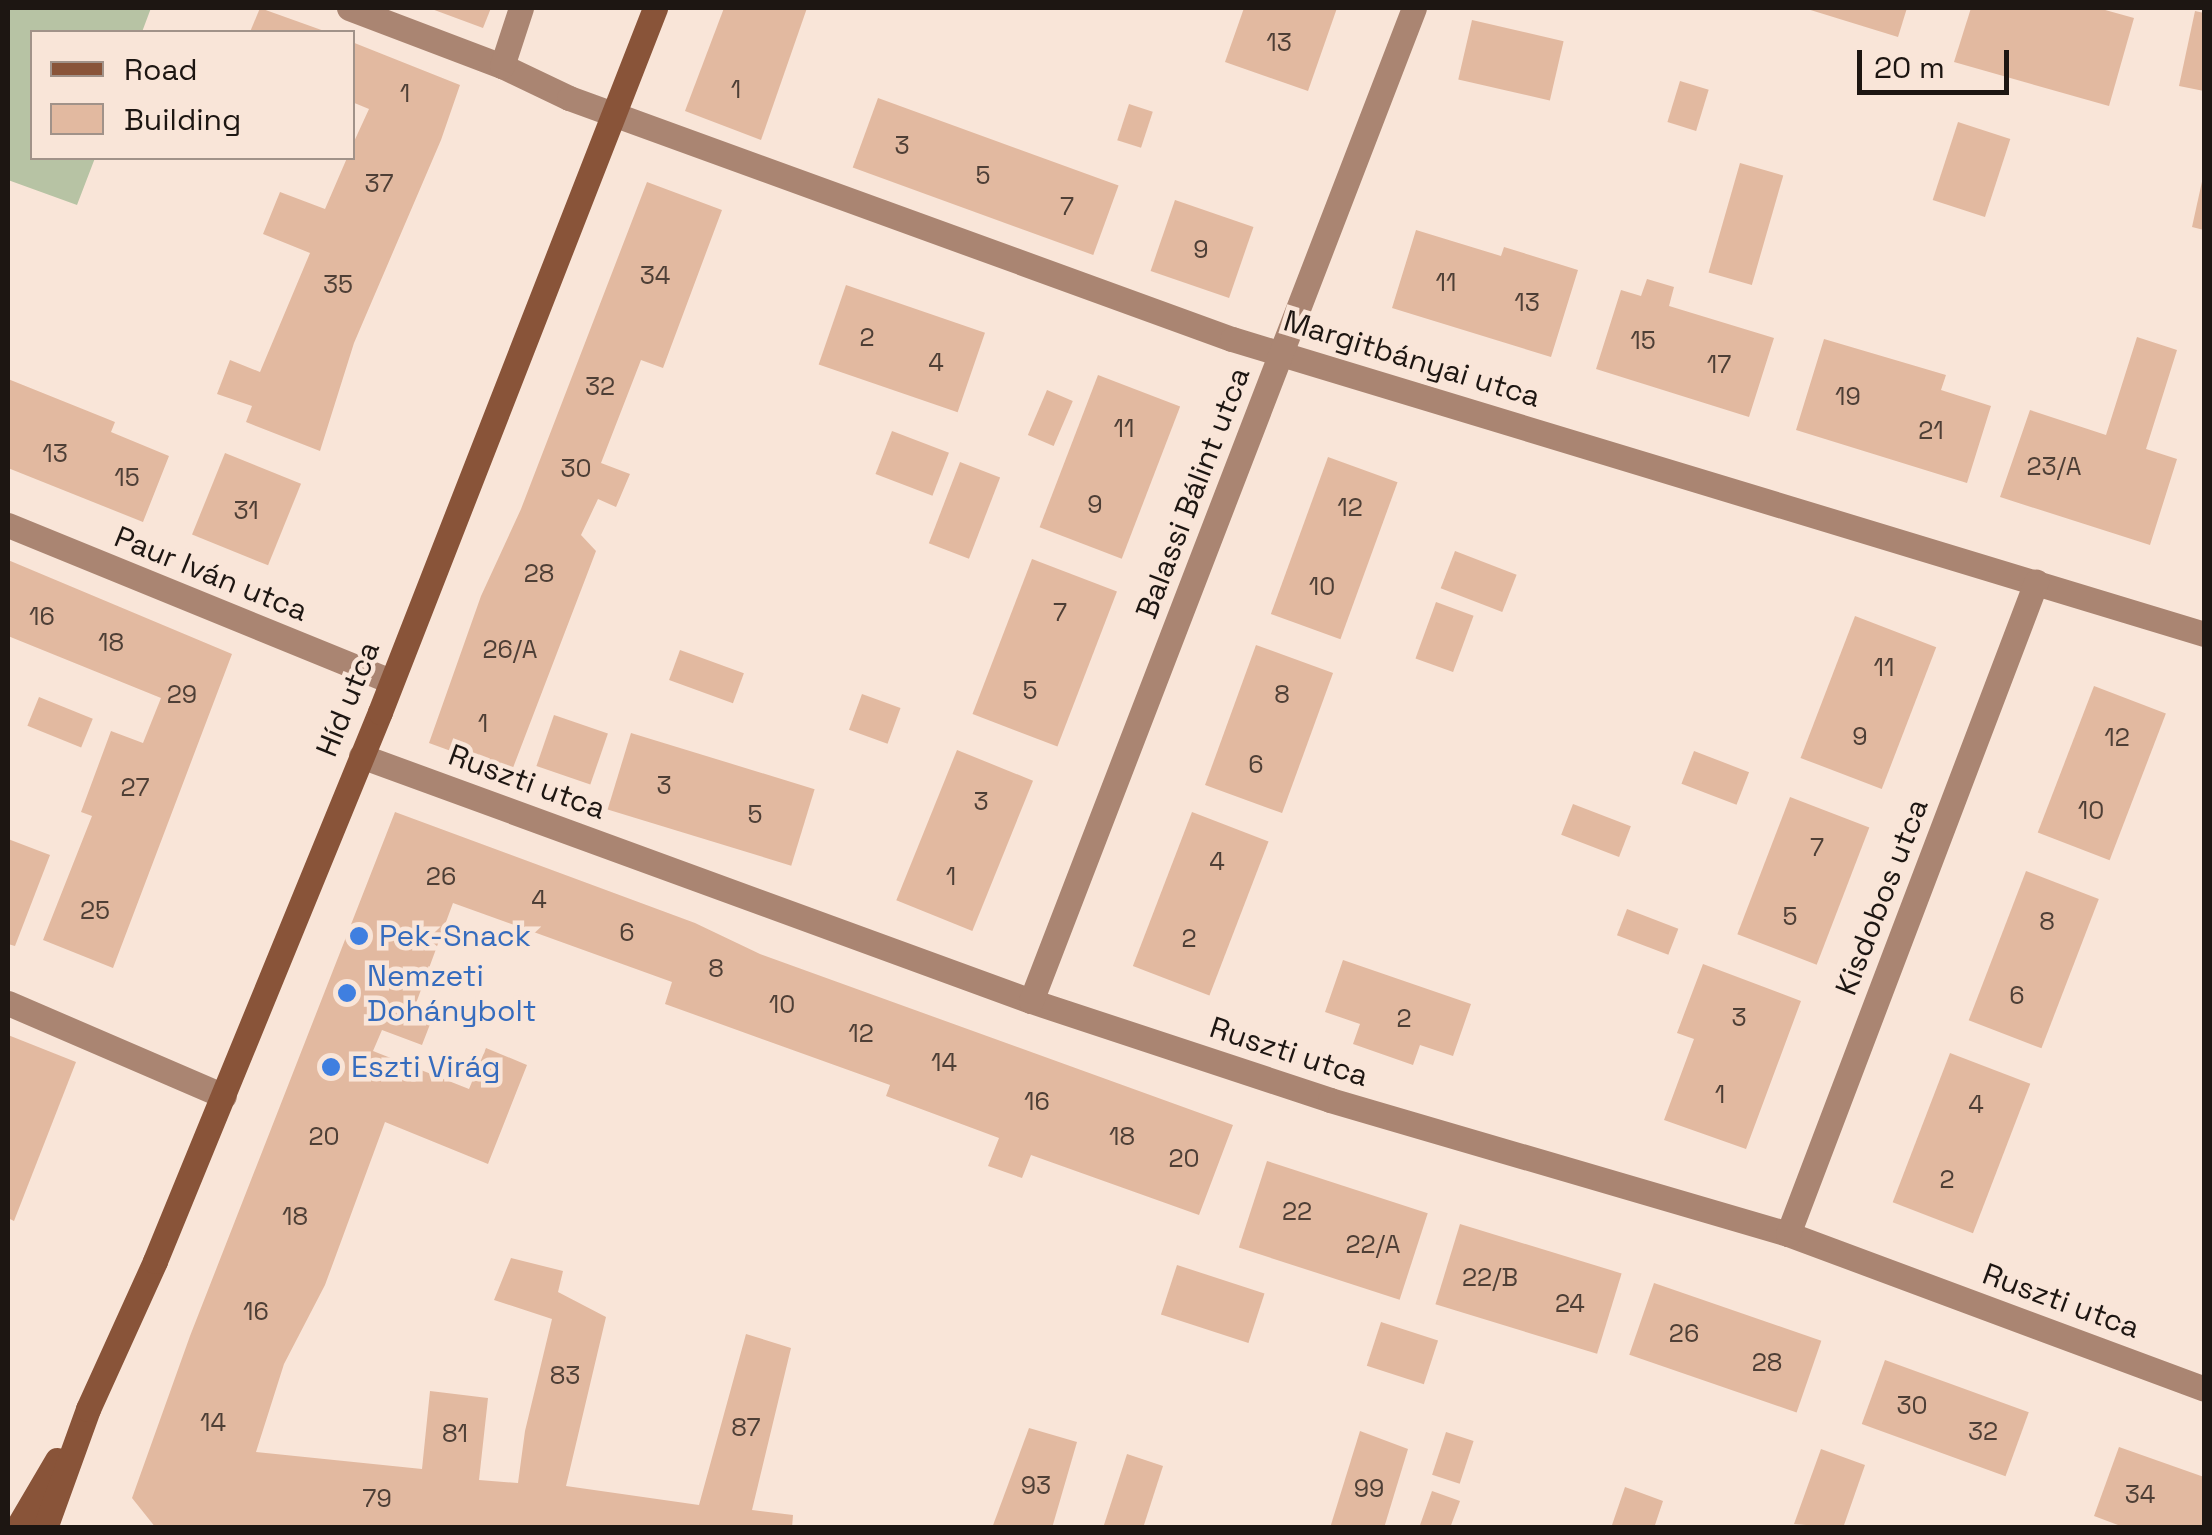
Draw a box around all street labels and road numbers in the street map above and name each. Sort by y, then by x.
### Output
street label: Margitbányai utca [1279,303,1545,415]
street label: Balassi Bálint utca [1128,362,1258,624]
street label: Paur Iván utca [109,519,313,629]
street label: Híd utca [309,636,387,762]
street label: Ruszti utca [444,737,610,827]
street label: Kisdobos utca [1828,794,1936,1000]
street label: Ruszti utca [1205,1009,1373,1095]
street label: Ruszti utca [1978,1256,2144,1346]

